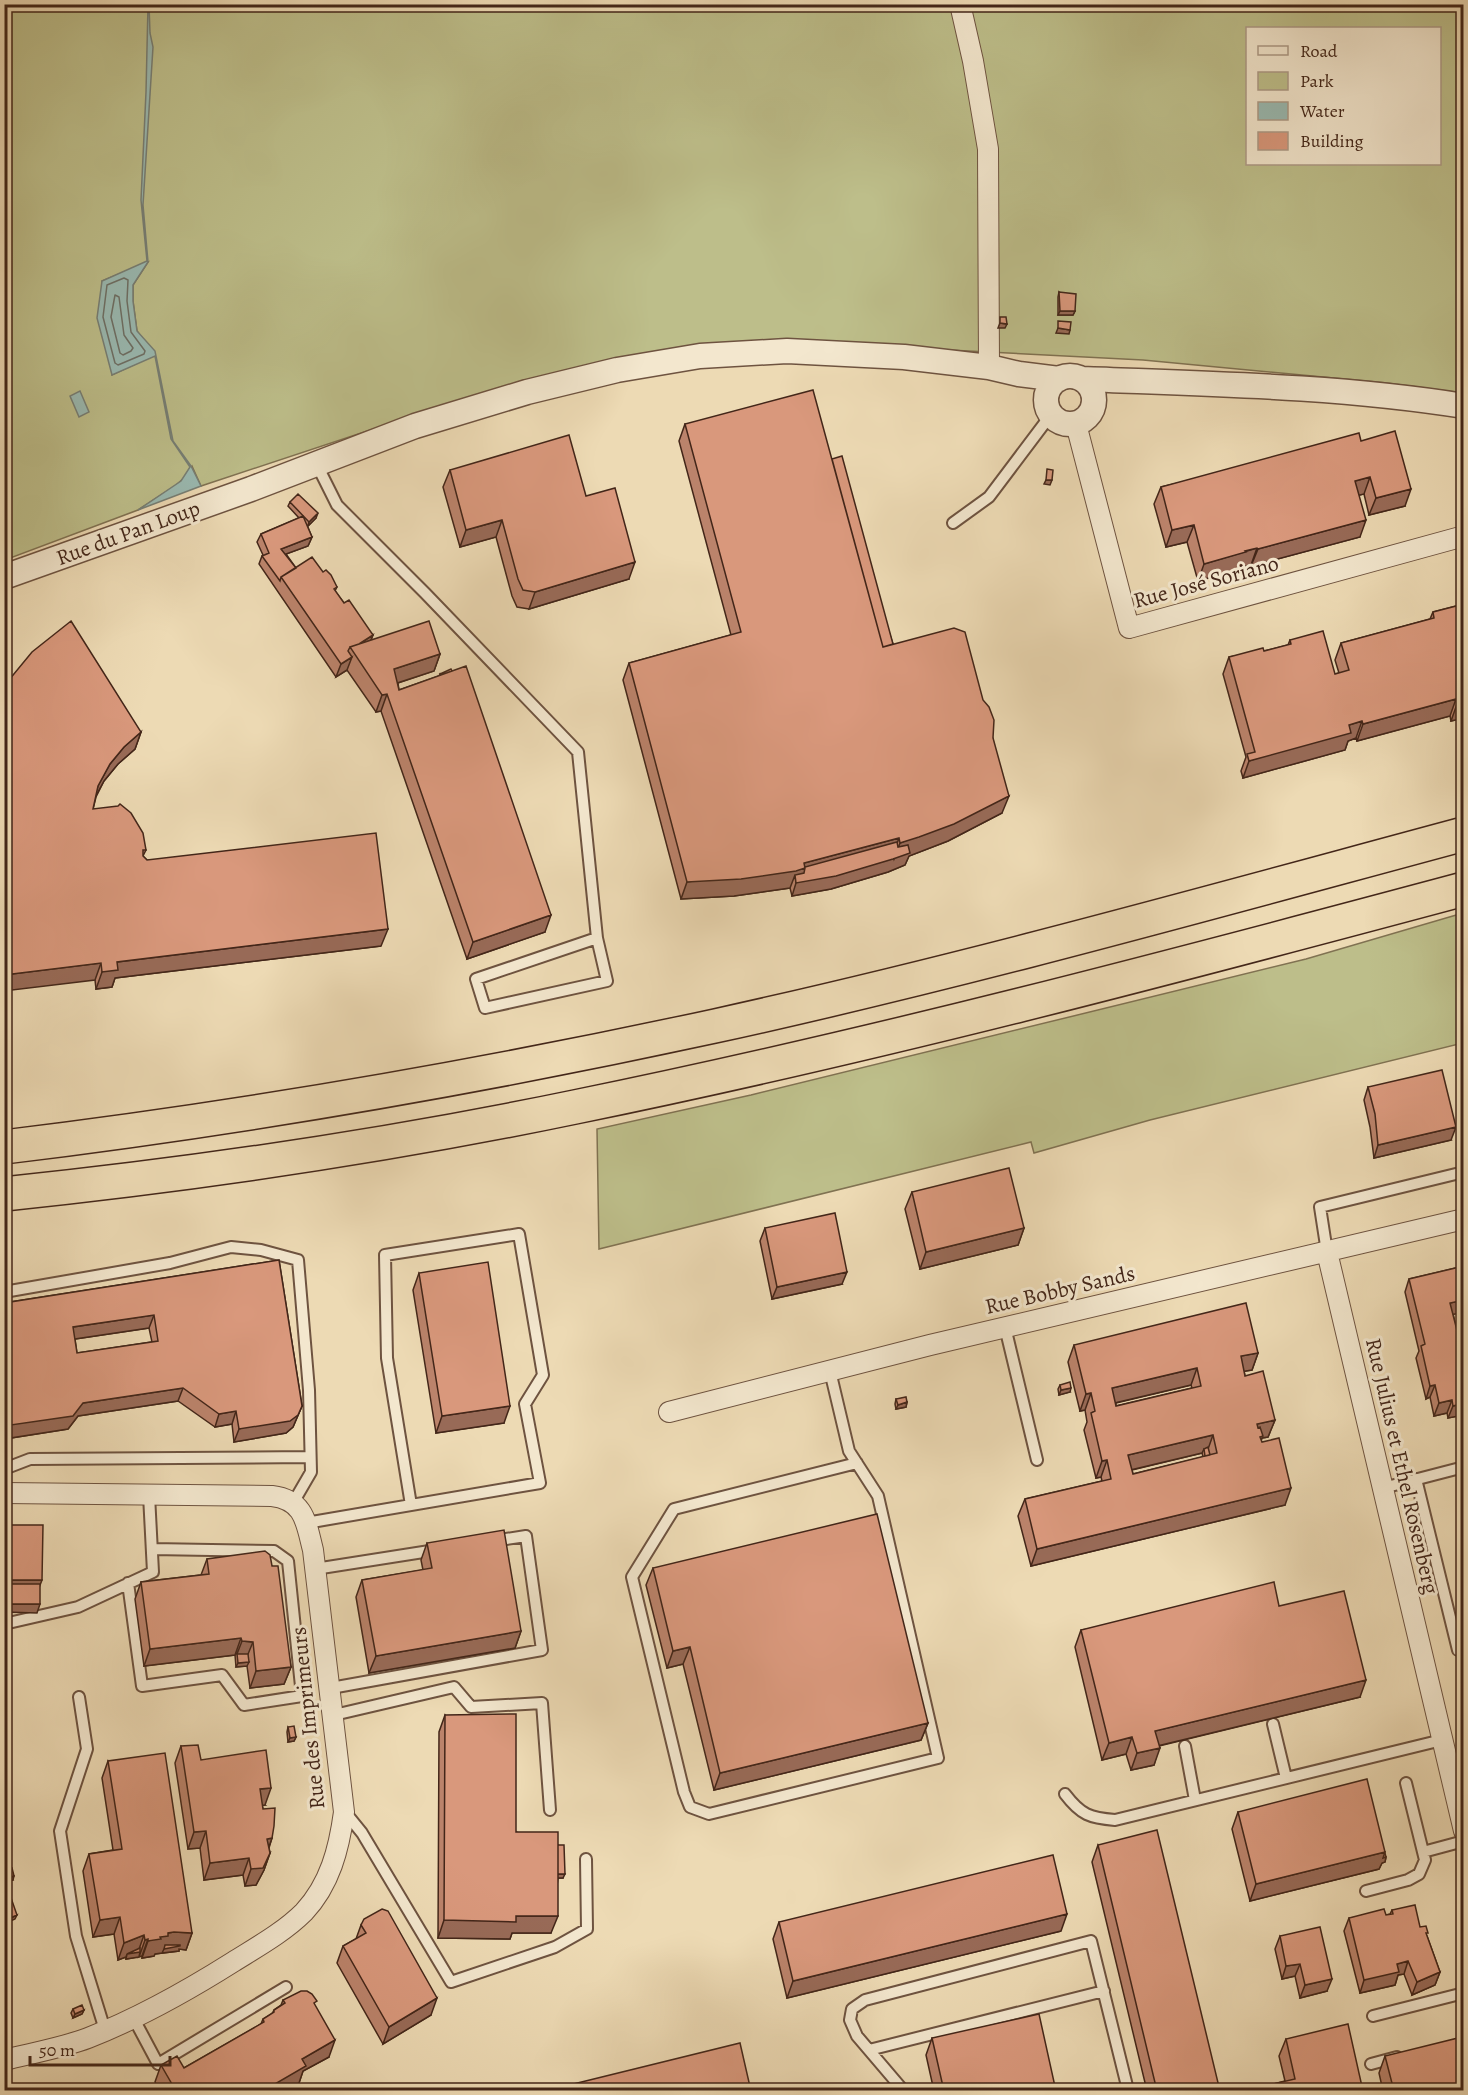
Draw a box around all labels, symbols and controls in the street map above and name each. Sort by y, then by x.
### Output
legend [1246,27,1441,165]
text: Road [1300,39,1338,63]
text: Park [1300,69,1334,93]
text: Water [1299,99,1345,123]
text: Building [1300,129,1364,153]
street label: Rue du Pan Loup [52,493,204,573]
street label: Rue José Soriano [1130,548,1282,616]
street label: Rue Bobby Sands [982,1258,1138,1322]
street label: Rue Julius et Ethel Rosenberg [1358,1335,1446,1597]
street label: Rue des Imprimeurs [283,1625,333,1811]
scale bar [30,2029,170,2067]
text: 50 m [39,2038,75,2062]

